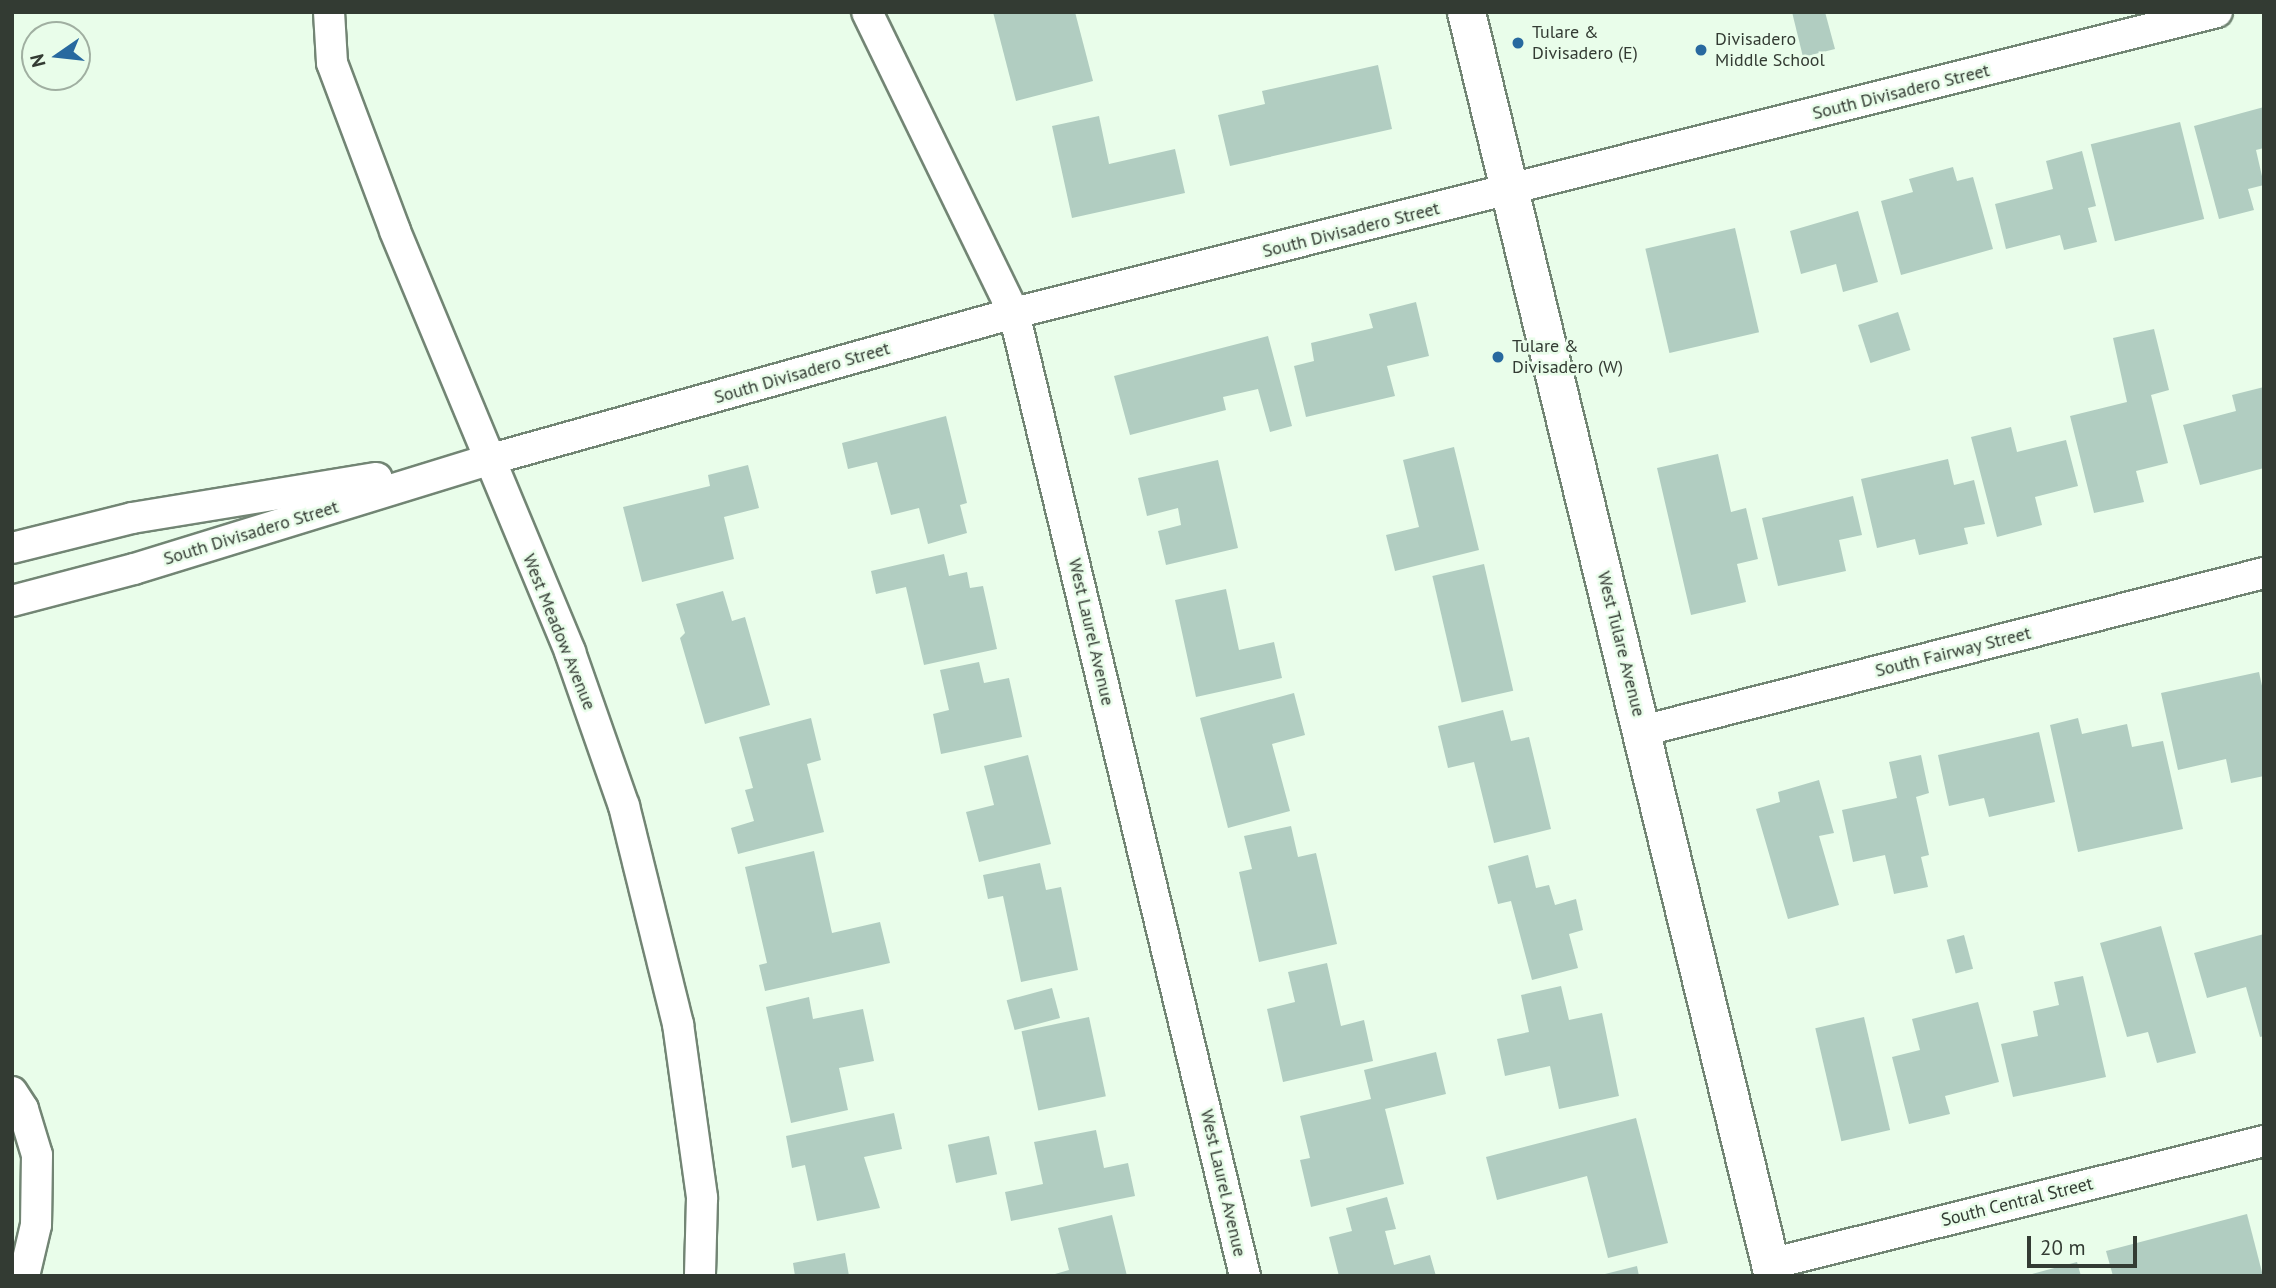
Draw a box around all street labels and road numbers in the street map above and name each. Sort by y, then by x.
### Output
street label: South Divisadero Street [1810,60,1992,124]
street label: South Divisadero Street [1260,198,1442,262]
street label: South Divisadero Street [712,338,892,408]
street label: South Divisadero Street [161,496,341,570]
street label: West Meadow Avenue [518,550,600,714]
street label: West Laurel Avenue [1064,556,1118,708]
street label: West Tulare Avenue [1592,569,1650,719]
street label: South Fairway Street [1873,622,2033,682]
street label: West Laurel Avenue [1196,1107,1250,1259]
street label: South Central Street [1939,1173,2095,1231]

